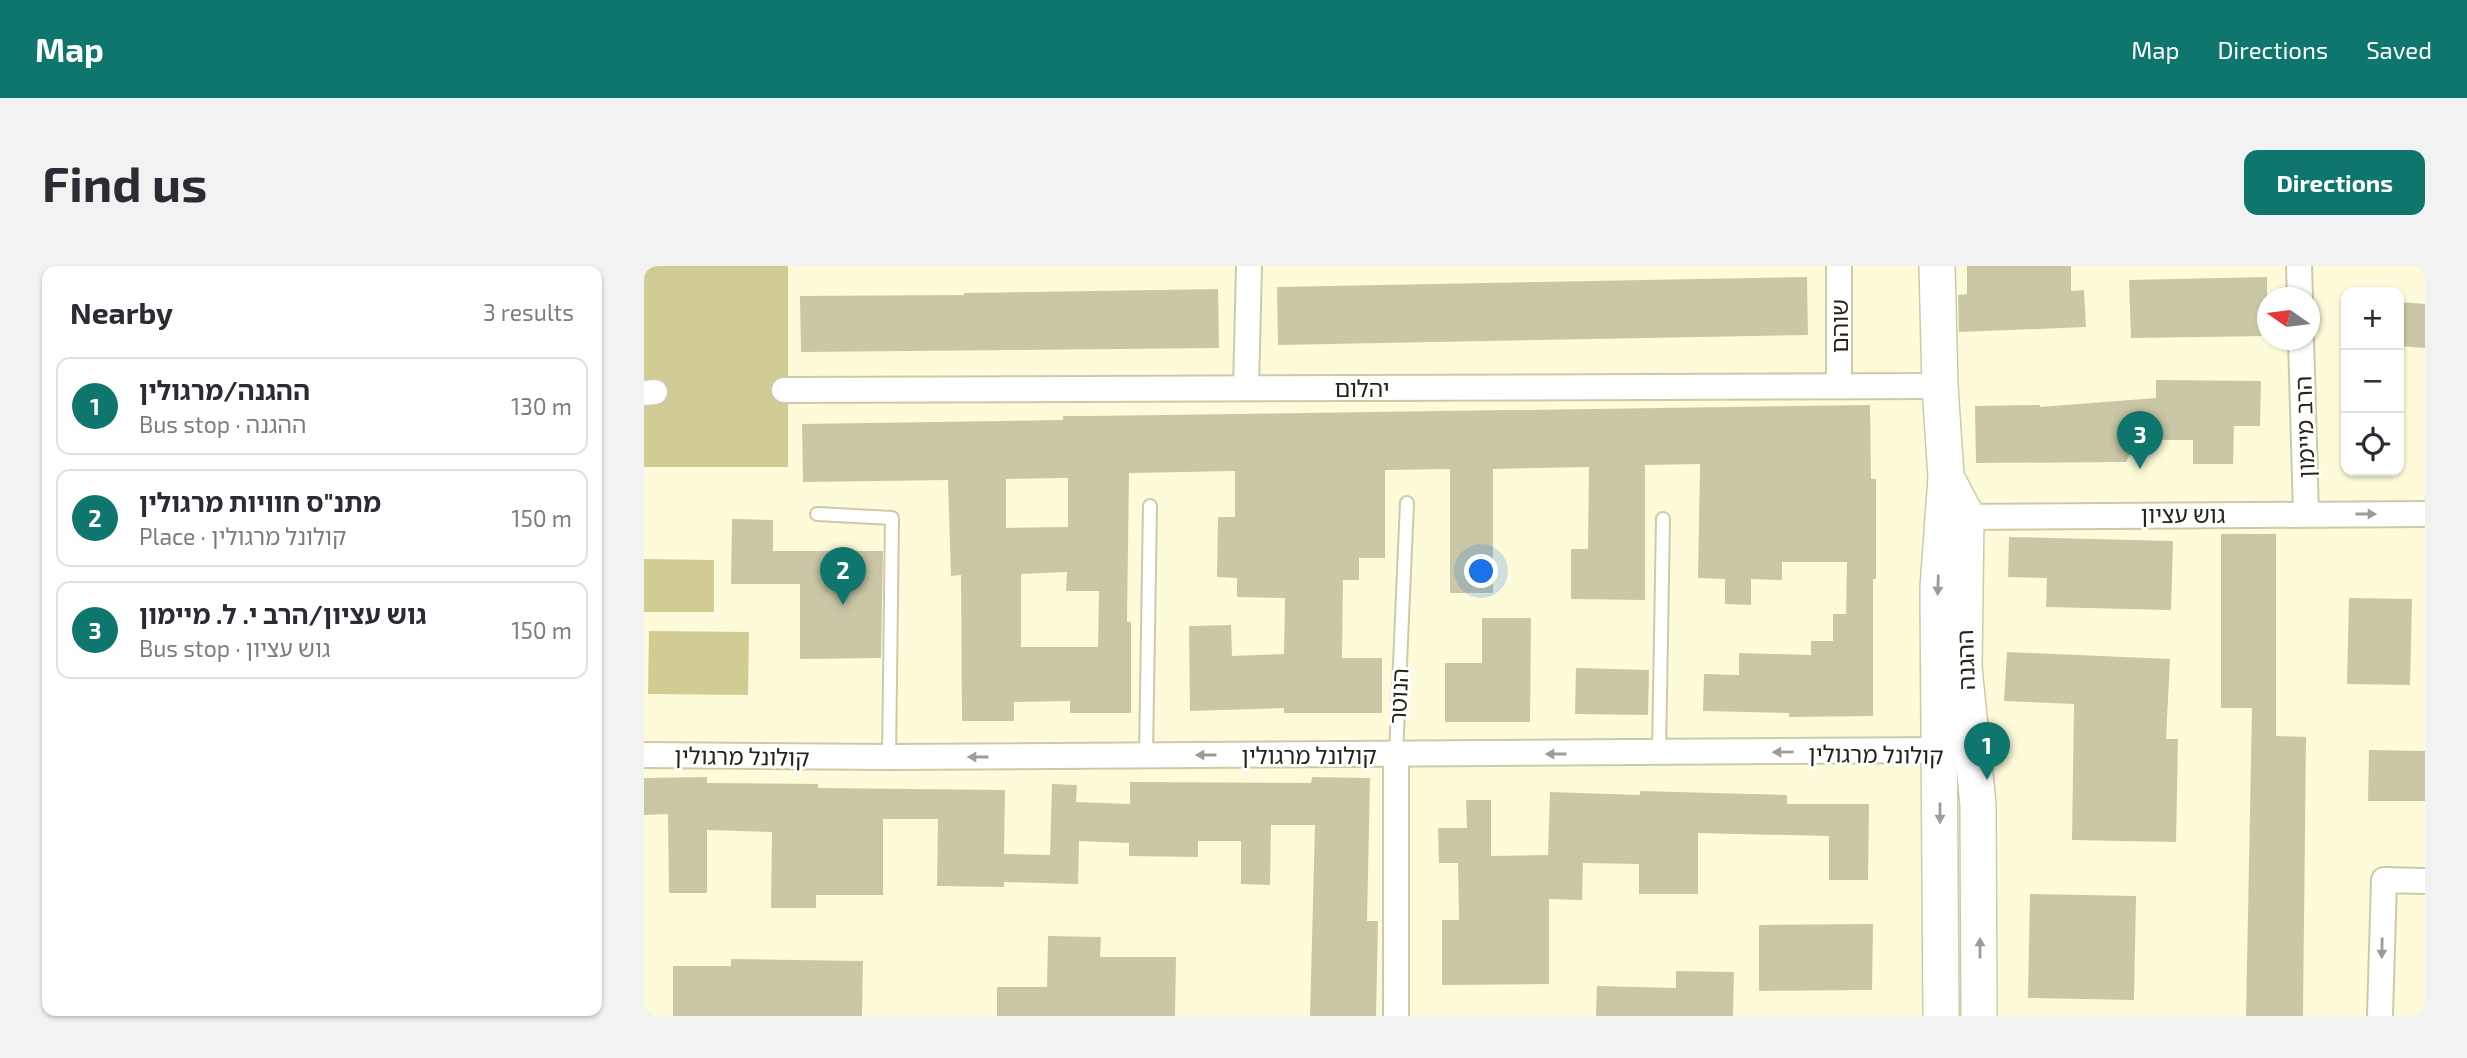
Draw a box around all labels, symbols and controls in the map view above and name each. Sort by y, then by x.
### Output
text: Map [35,29,104,69]
text: Map [2131,35,2179,64]
text: Directions [2217,35,2328,64]
text: Saved [2366,35,2432,64]
button: Directions [2244,150,2425,215]
text: Find us [42,153,207,212]
north arrow [2257,287,2320,350]
map controls [2341,287,2404,476]
button: + [2341,287,2404,350]
text: Nearby [70,294,173,330]
text: 3 results [483,298,574,326]
street label: שוהם [1825,299,1853,353]
button: − [2341,350,2404,413]
text: ההגנה/מרגולין [139,374,310,405]
street label: יהלום [1334,374,1390,402]
street label: הרב מיימון [2288,376,2320,478]
text: 1 [90,392,100,420]
text: 130 m [511,392,572,420]
text: Bus stop · ההגנה [139,410,306,438]
pin: 3 [2117,411,2163,469]
button: locate [2341,413,2404,476]
text: מתנ"ס חוויות מרגולין [139,486,381,517]
street label: גוש עציון [2141,500,2226,528]
text: 2 [88,504,102,532]
text: 150 m [511,504,572,532]
one-way arrow [2355,508,2377,520]
text: Place · קולונל מרגולין [139,522,346,550]
pin: 2 [820,547,866,605]
your location [1464,554,1498,588]
one-way arrow [1932,575,1944,597]
text: גוש עציון/הרב י. ל. מיימון [139,598,426,629]
text: 3 [88,616,102,644]
text: 150 m [511,616,572,644]
street label: ההגנה [1950,629,1980,691]
text: Bus stop · גוש עציון [139,634,330,662]
street label: הנוטר [1383,667,1413,725]
pin: 1 [1964,722,2010,780]
street label: קולונל מרגולין [1808,739,1944,769]
street label: קולונל מרגולין [674,741,810,771]
street label: קולונל מרגולין [1241,741,1377,769]
one-way arrow [1772,746,1794,758]
one-way arrow [1545,748,1567,760]
one-way arrow [1195,749,1217,761]
one-way arrow [967,751,989,763]
one-way arrow [1934,802,1946,824]
one-way arrow [1974,937,1985,959]
one-way arrow [2376,937,2388,959]

